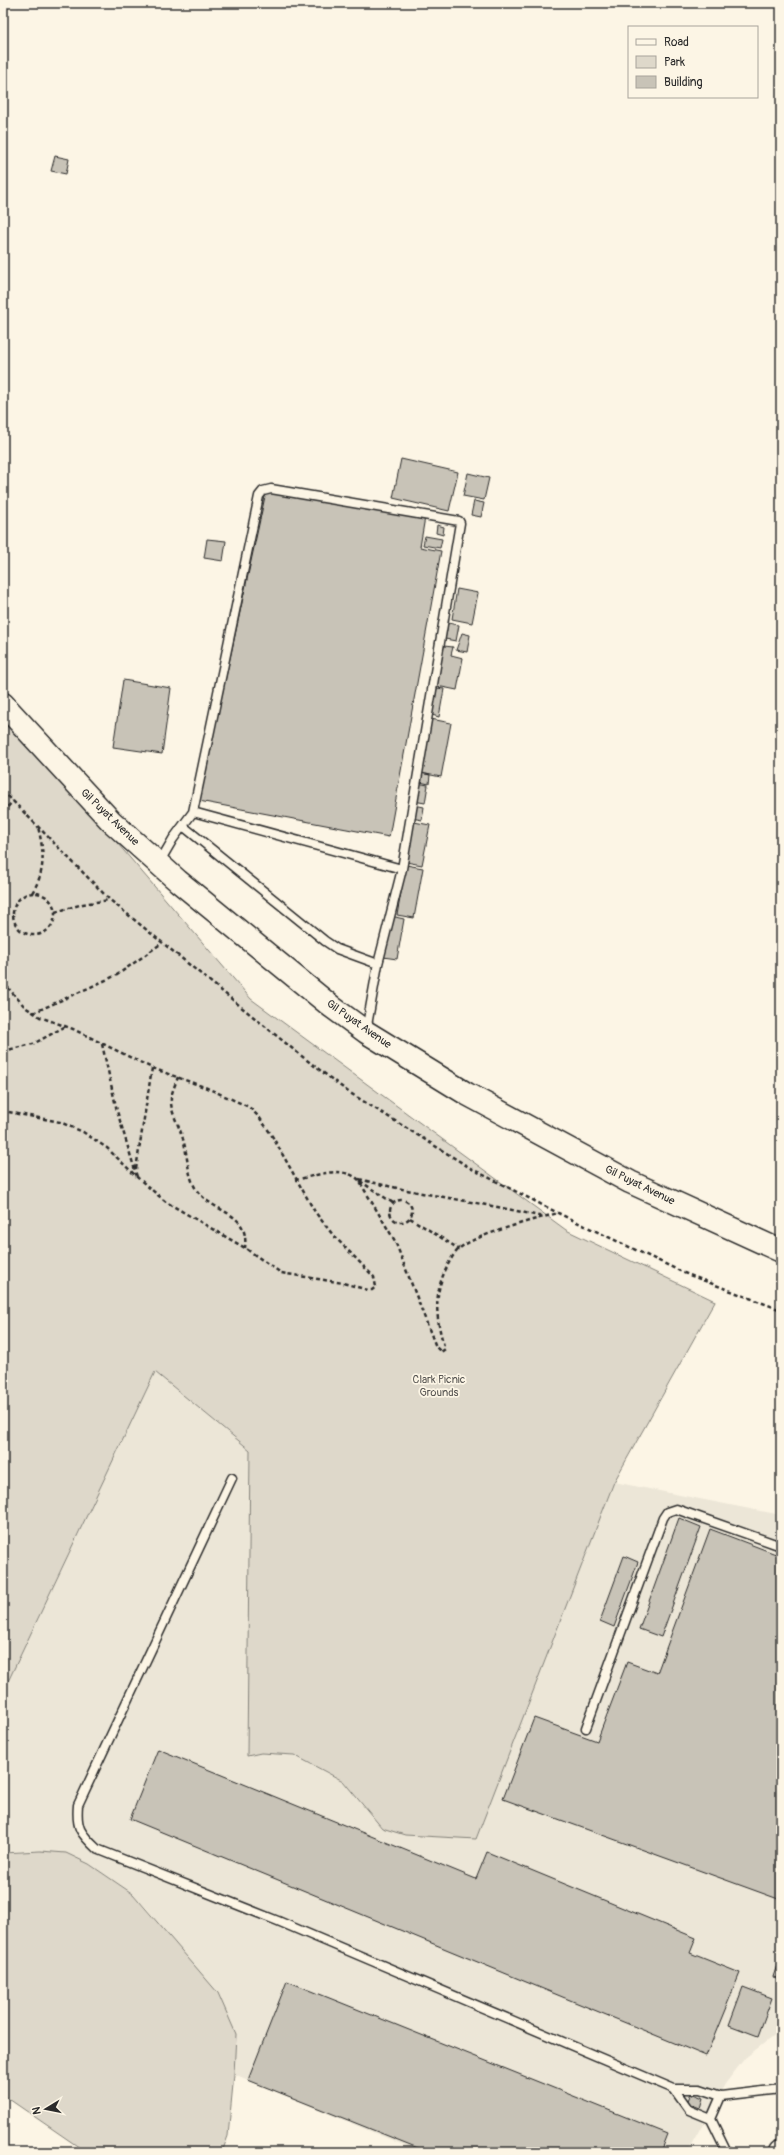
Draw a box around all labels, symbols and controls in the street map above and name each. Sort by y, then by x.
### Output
legend [628,26,758,98]
text: Road [664,35,689,50]
text: Park [664,55,685,70]
text: Building [664,75,703,90]
street label: Gil Puyat Avenue [78,786,142,848]
street label: Gil Puyat Avenue [324,997,394,1051]
street label: Gil Puyat Avenue [603,1163,678,1208]
park label: Clark Picnic Grounds [413,1373,466,1399]
north arrow [26,2089,66,2129]
text: N [29,2105,44,2115]

